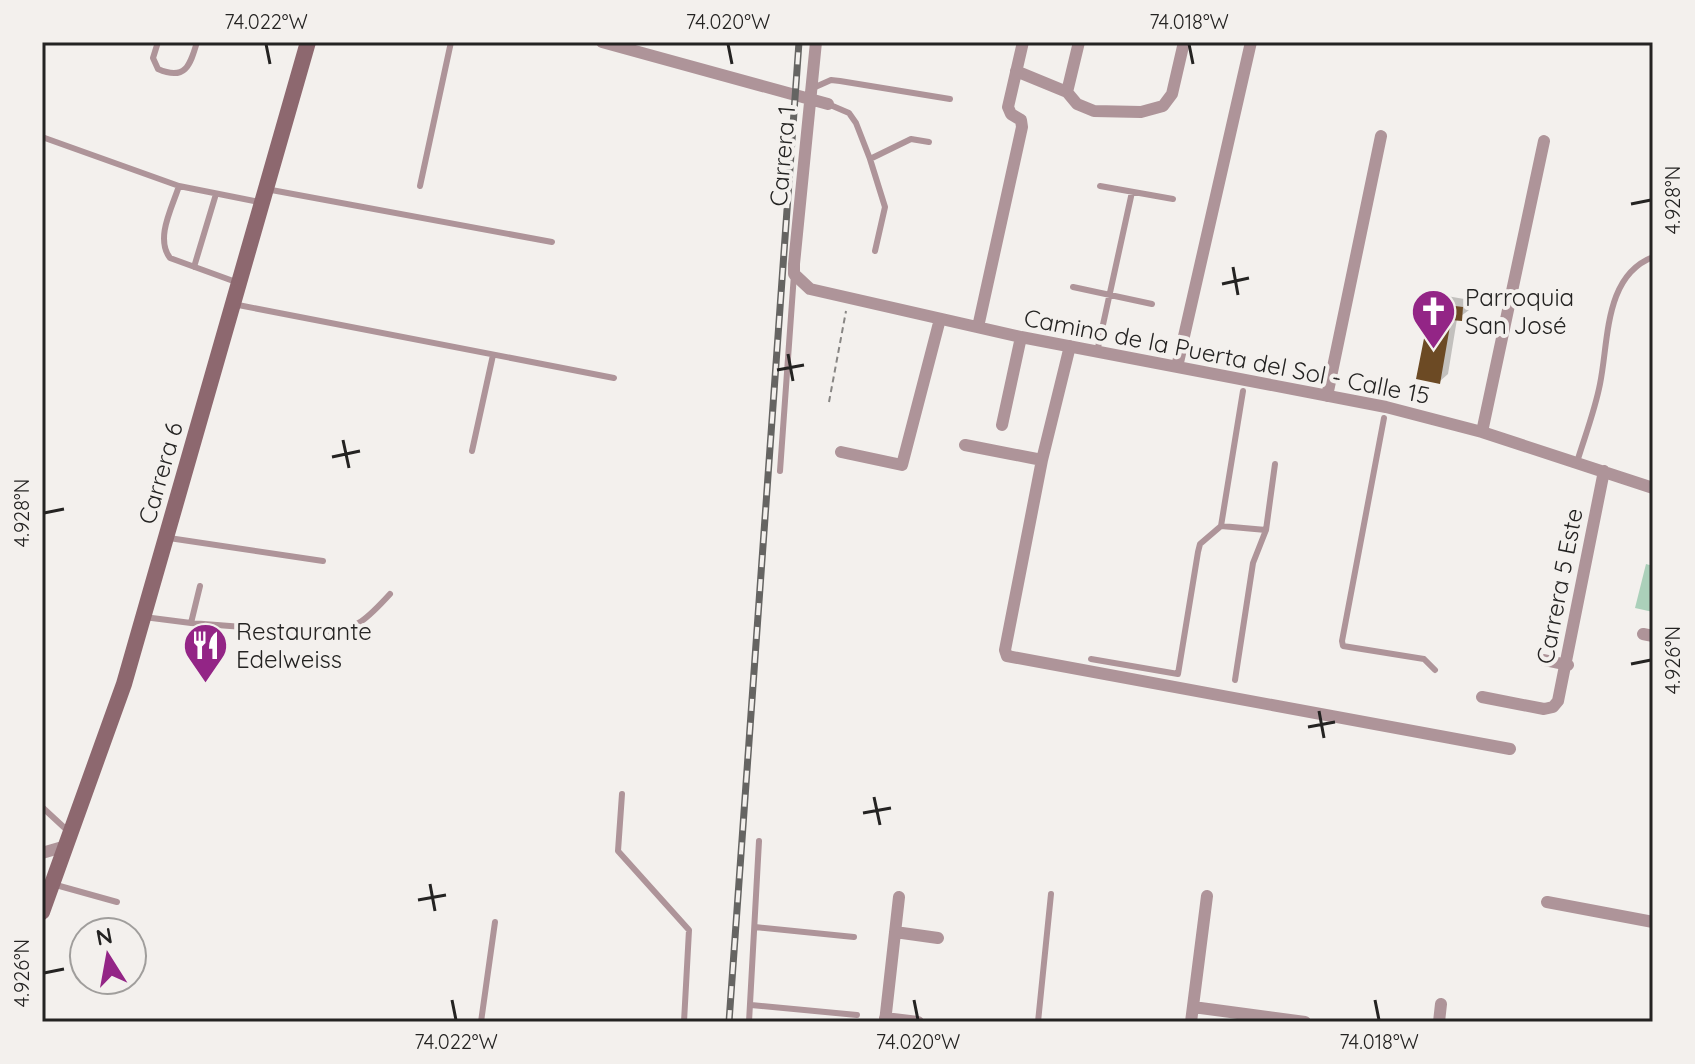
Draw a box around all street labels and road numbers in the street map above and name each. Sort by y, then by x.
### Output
street label: Carrera 1 [763,105,801,207]
street label: Camino de la Puerta del Sol - Calle 15 [1022,302,1432,410]
street label: Carrera 6 [131,418,189,527]
street label: Carrera 5 Este [1529,506,1589,666]

